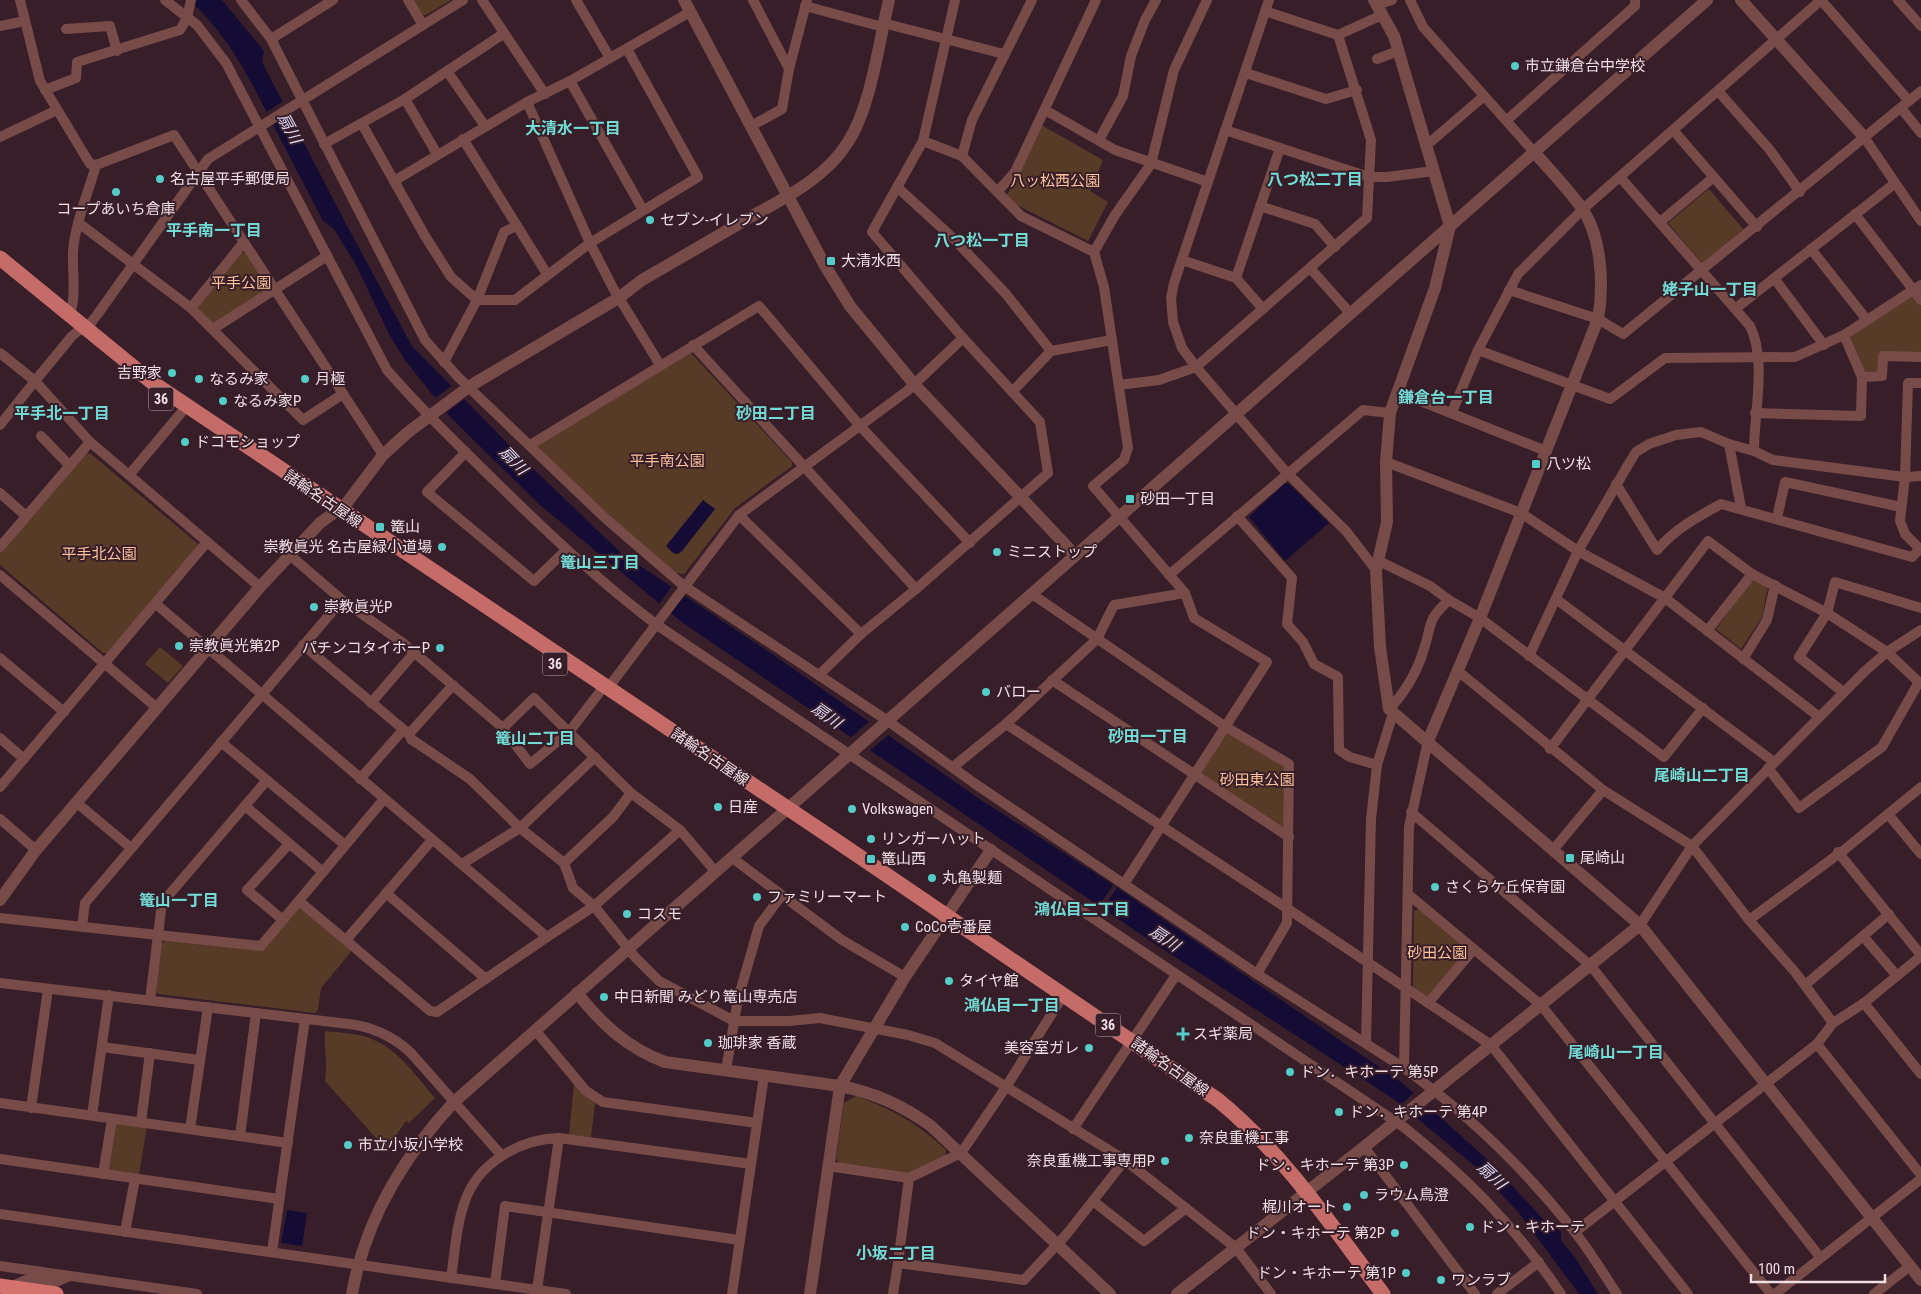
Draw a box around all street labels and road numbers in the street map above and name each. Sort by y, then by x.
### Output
road number: 36 [148,388,174,410]
street label: 諸輪名古屋線 [281,466,365,532]
road number: 36 [542,652,568,676]
street label: 諸輪名古屋線 [668,724,752,790]
road number: 36 [1096,1014,1120,1036]
street label: 諸輪名古屋線 [1128,1034,1212,1100]

